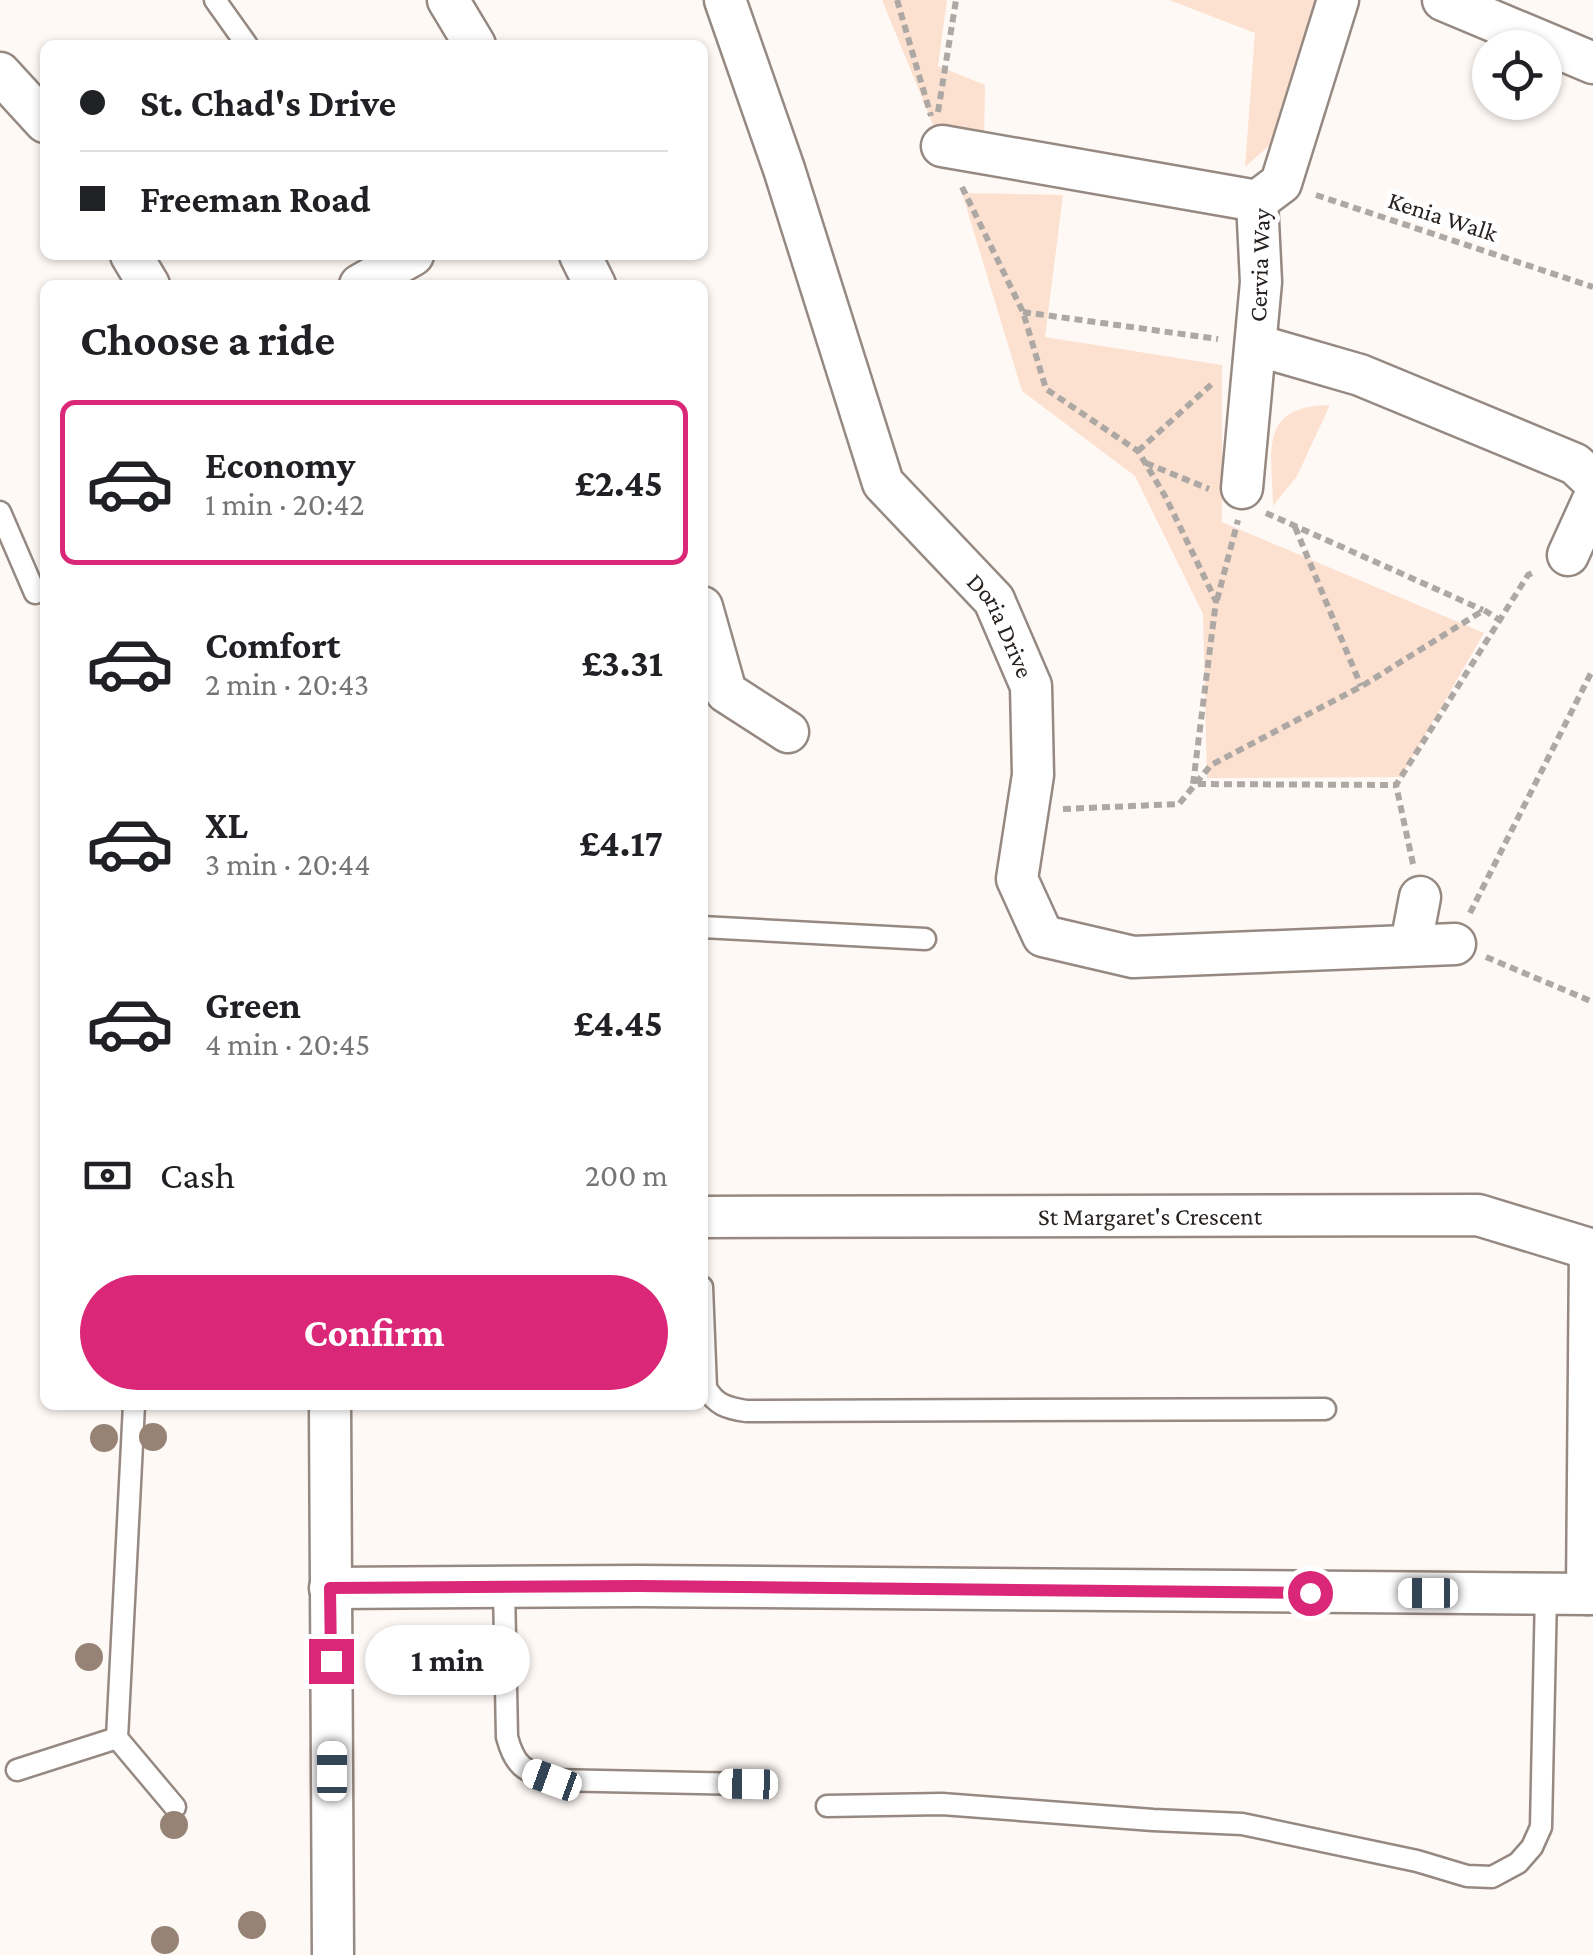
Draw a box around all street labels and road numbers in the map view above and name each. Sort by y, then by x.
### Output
street label: Kenia Walk [1385,186,1501,247]
street label: Cervia Way [1244,207,1276,322]
street label: Doria Drive [962,568,1039,682]
street label: St Margaret's Crescent [1038,1203,1263,1231]

